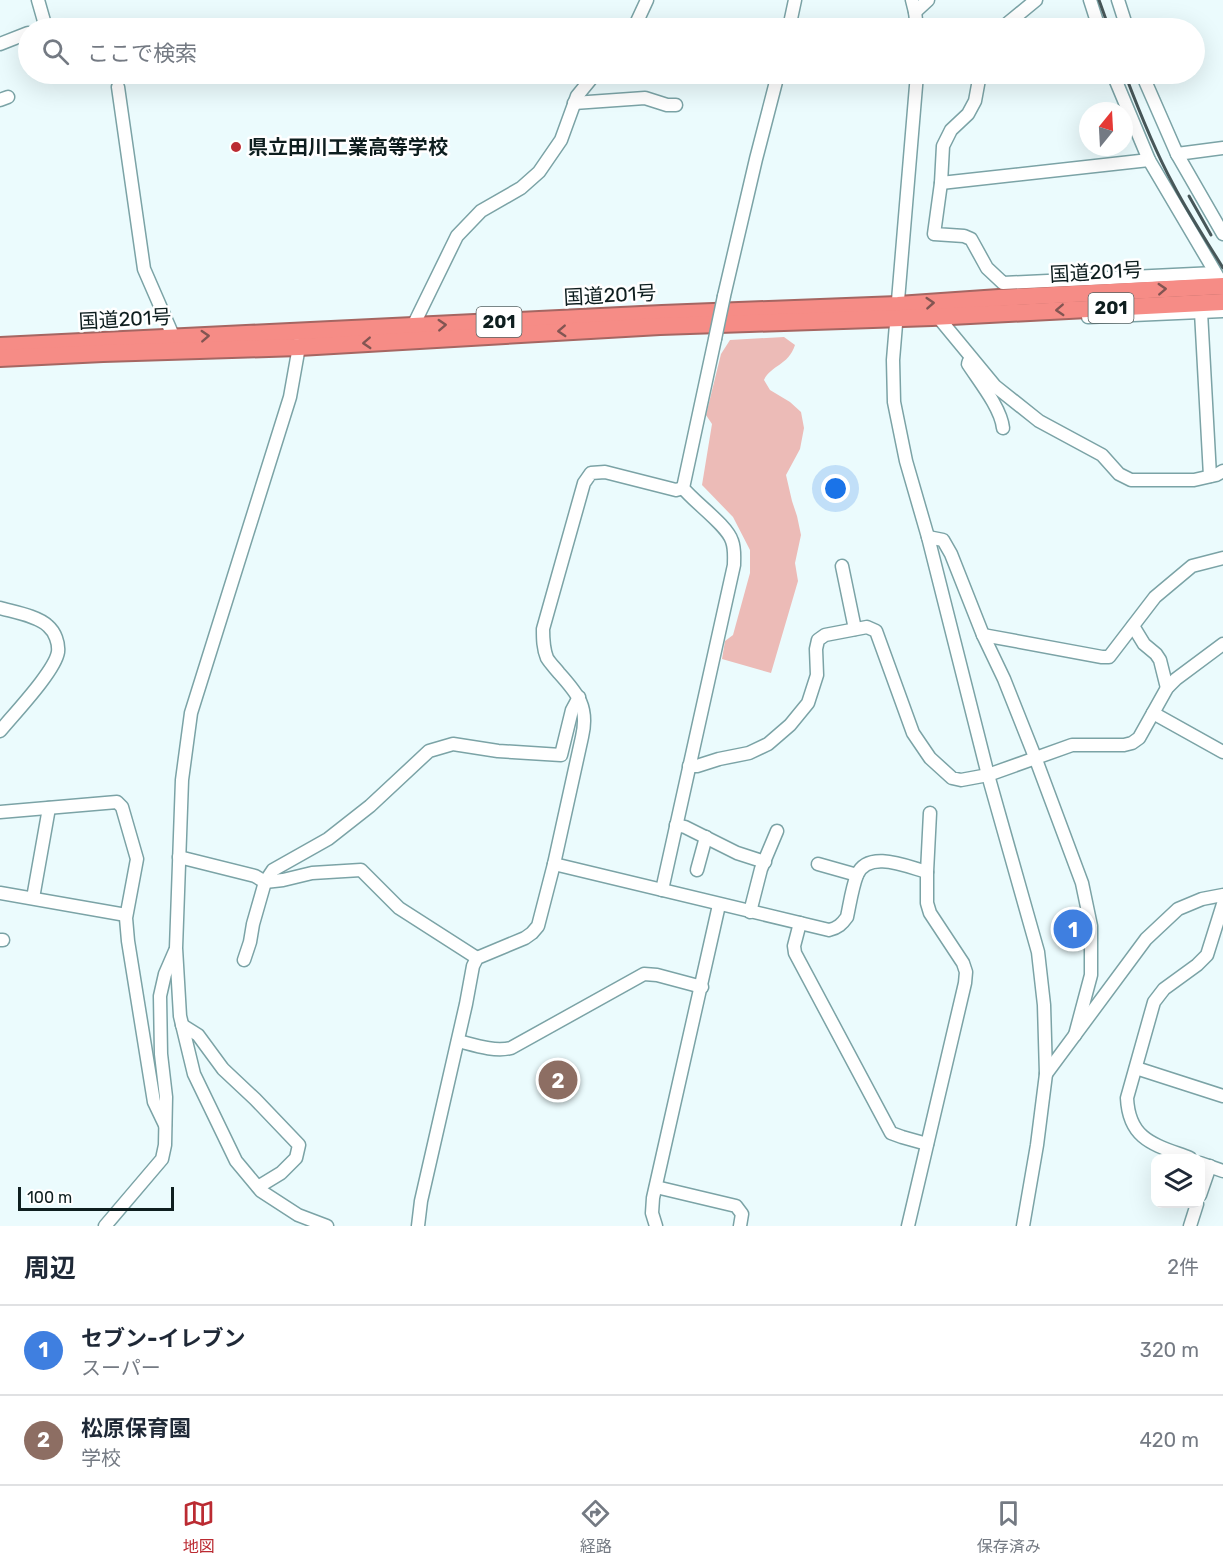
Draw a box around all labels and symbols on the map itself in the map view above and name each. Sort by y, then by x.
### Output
north arrow [1079,102,1133,156]
place label: 県立田川工業高等学校 [248,135,448,159]
marker: 県立田川工業高等学校 [229,140,243,154]
street label: 国道201号 [1049,258,1143,286]
street label: 国道201号 [563,281,657,309]
one-way arrow [1158,283,1167,296]
road number: 201 [1088,293,1134,323]
one-way arrow [926,296,935,309]
one-way arrow [1055,304,1064,317]
street label: 国道201号 [78,305,172,333]
road number: 201 [476,307,522,337]
one-way arrow [438,318,447,331]
one-way arrow [558,325,567,338]
one-way arrow [201,330,210,343]
one-way arrow [363,336,372,349]
your location [821,474,850,503]
pin: 1 [1054,906,1092,952]
pin: 2 [538,1058,578,1102]
scale bar [18,1184,174,1212]

